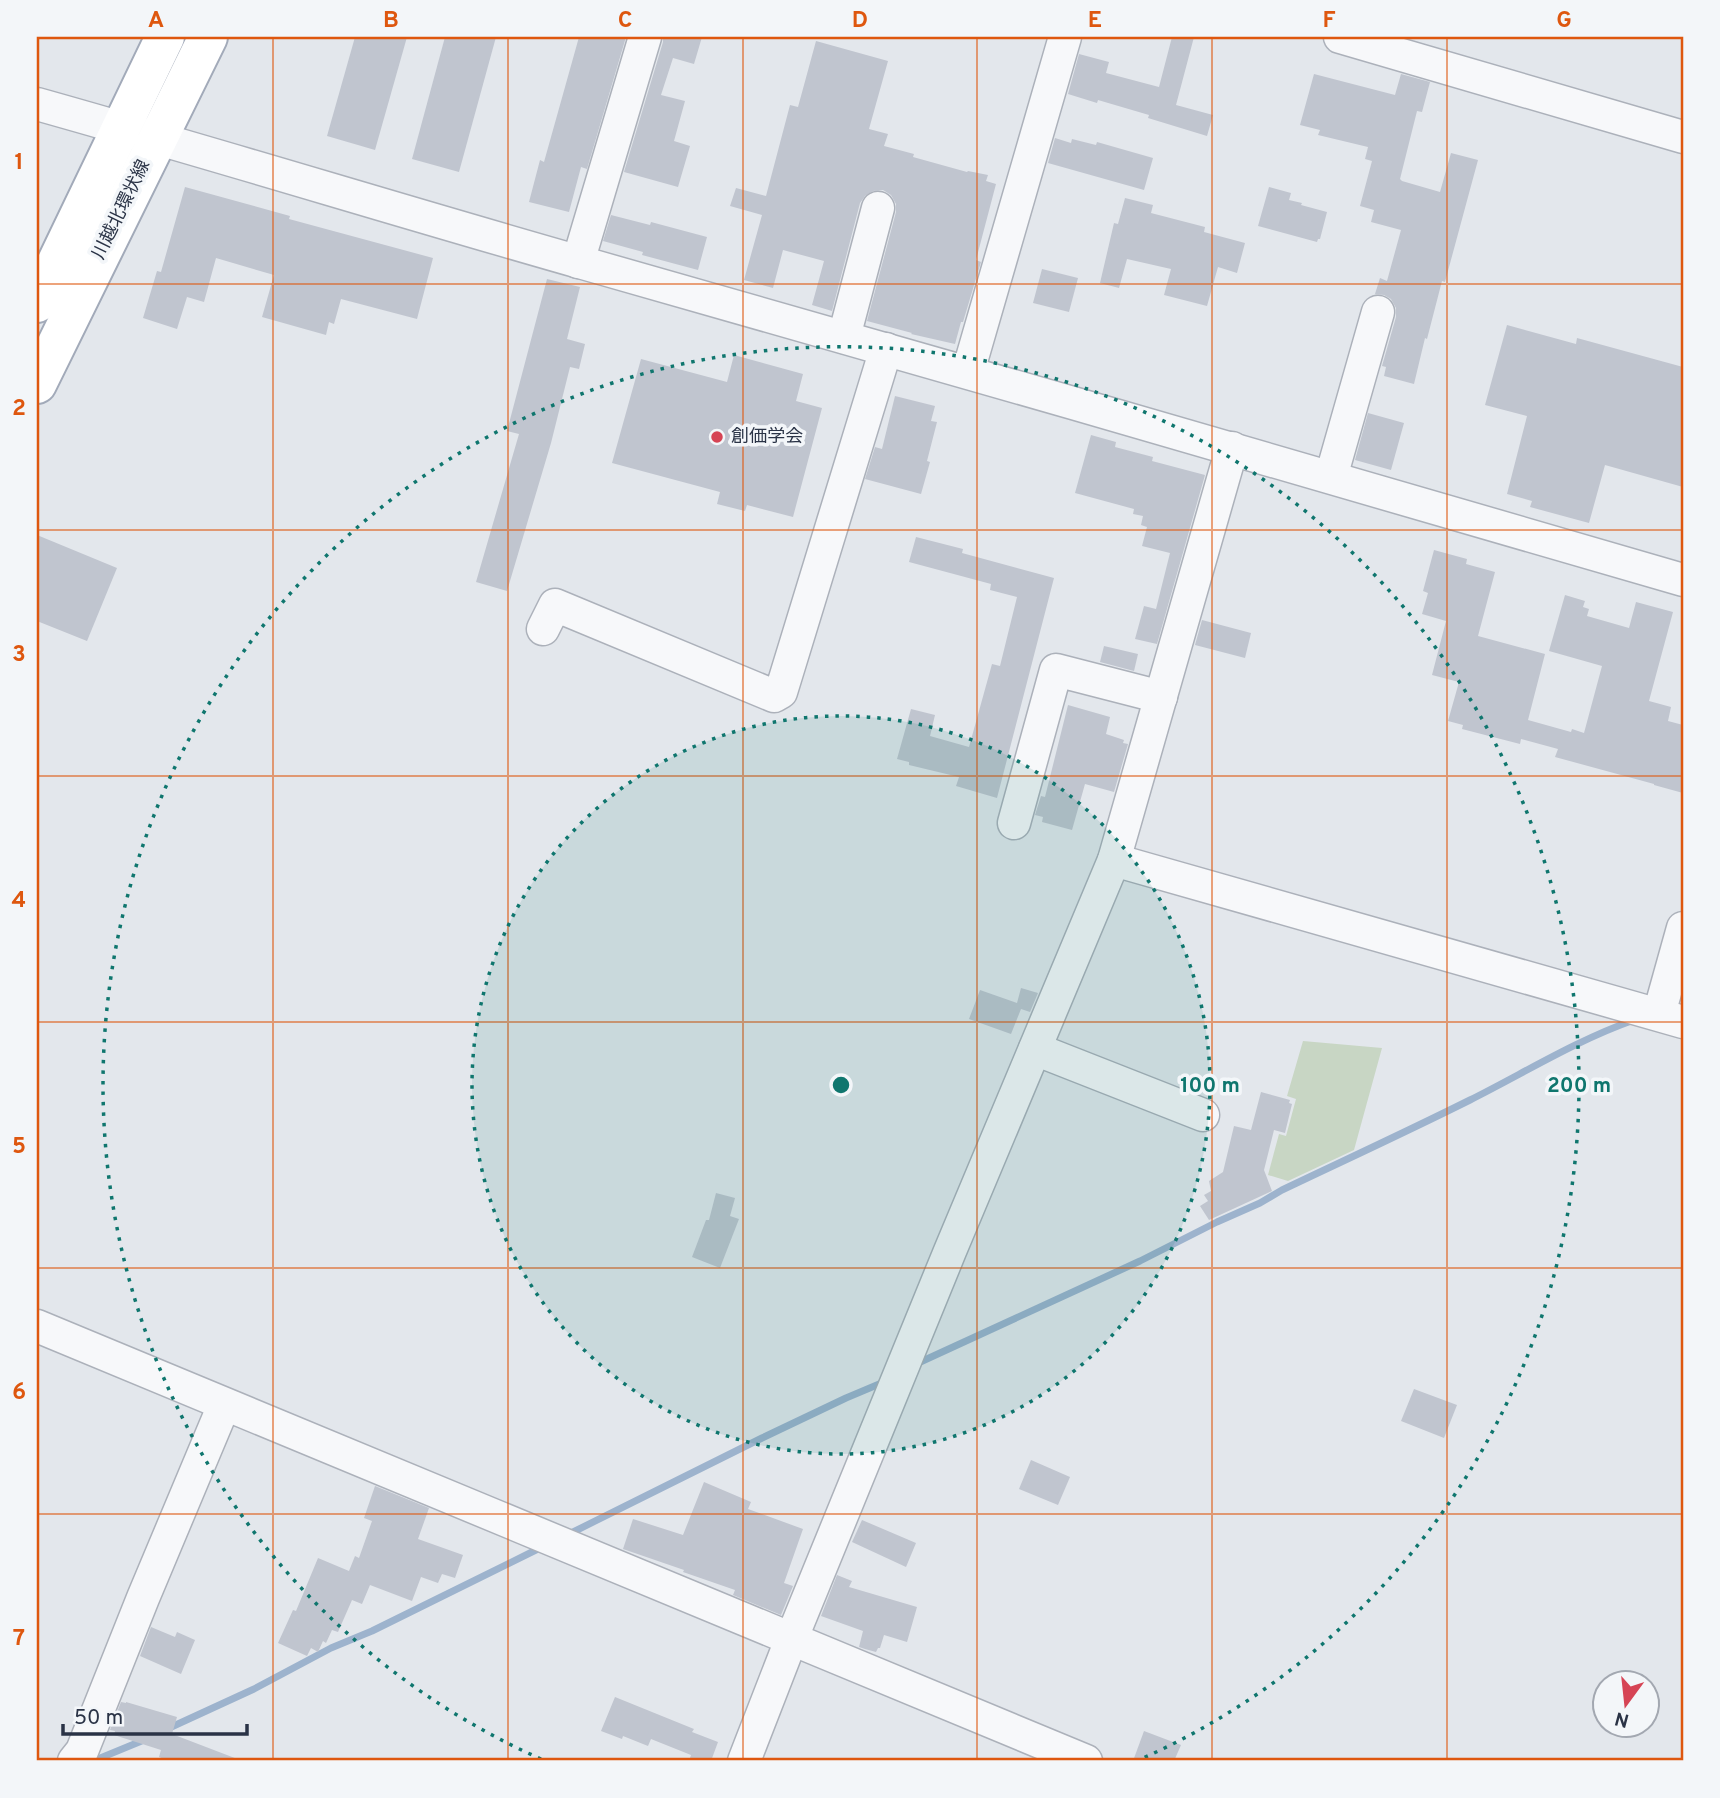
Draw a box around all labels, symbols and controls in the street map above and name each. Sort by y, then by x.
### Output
text: A [148,7,164,36]
text: B [383,7,399,36]
text: C [618,7,632,36]
text: D [852,7,868,36]
text: E [1088,7,1102,36]
text: F [1322,7,1336,36]
text: G [1556,7,1572,36]
text: 1 [14,149,24,178]
street label: 川越北環状線 [88,156,156,264]
text: 2 [12,395,26,424]
place label: 創価学会 [731,426,803,449]
marker: 創価学会 [709,429,725,445]
text: 3 [12,641,26,670]
text: 4 [12,887,26,916]
centre of rings [829,1073,853,1097]
text: 100 m [1180,1073,1240,1100]
text: 200 m [1547,1073,1611,1100]
text: 5 [12,1133,26,1162]
text: 6 [12,1379,26,1408]
text: 7 [13,1625,25,1654]
north arrow [1590,1668,1660,1738]
scale bar [63,1693,247,1737]
text: 50 m [74,1705,123,1732]
text: N [1612,1705,1632,1732]

